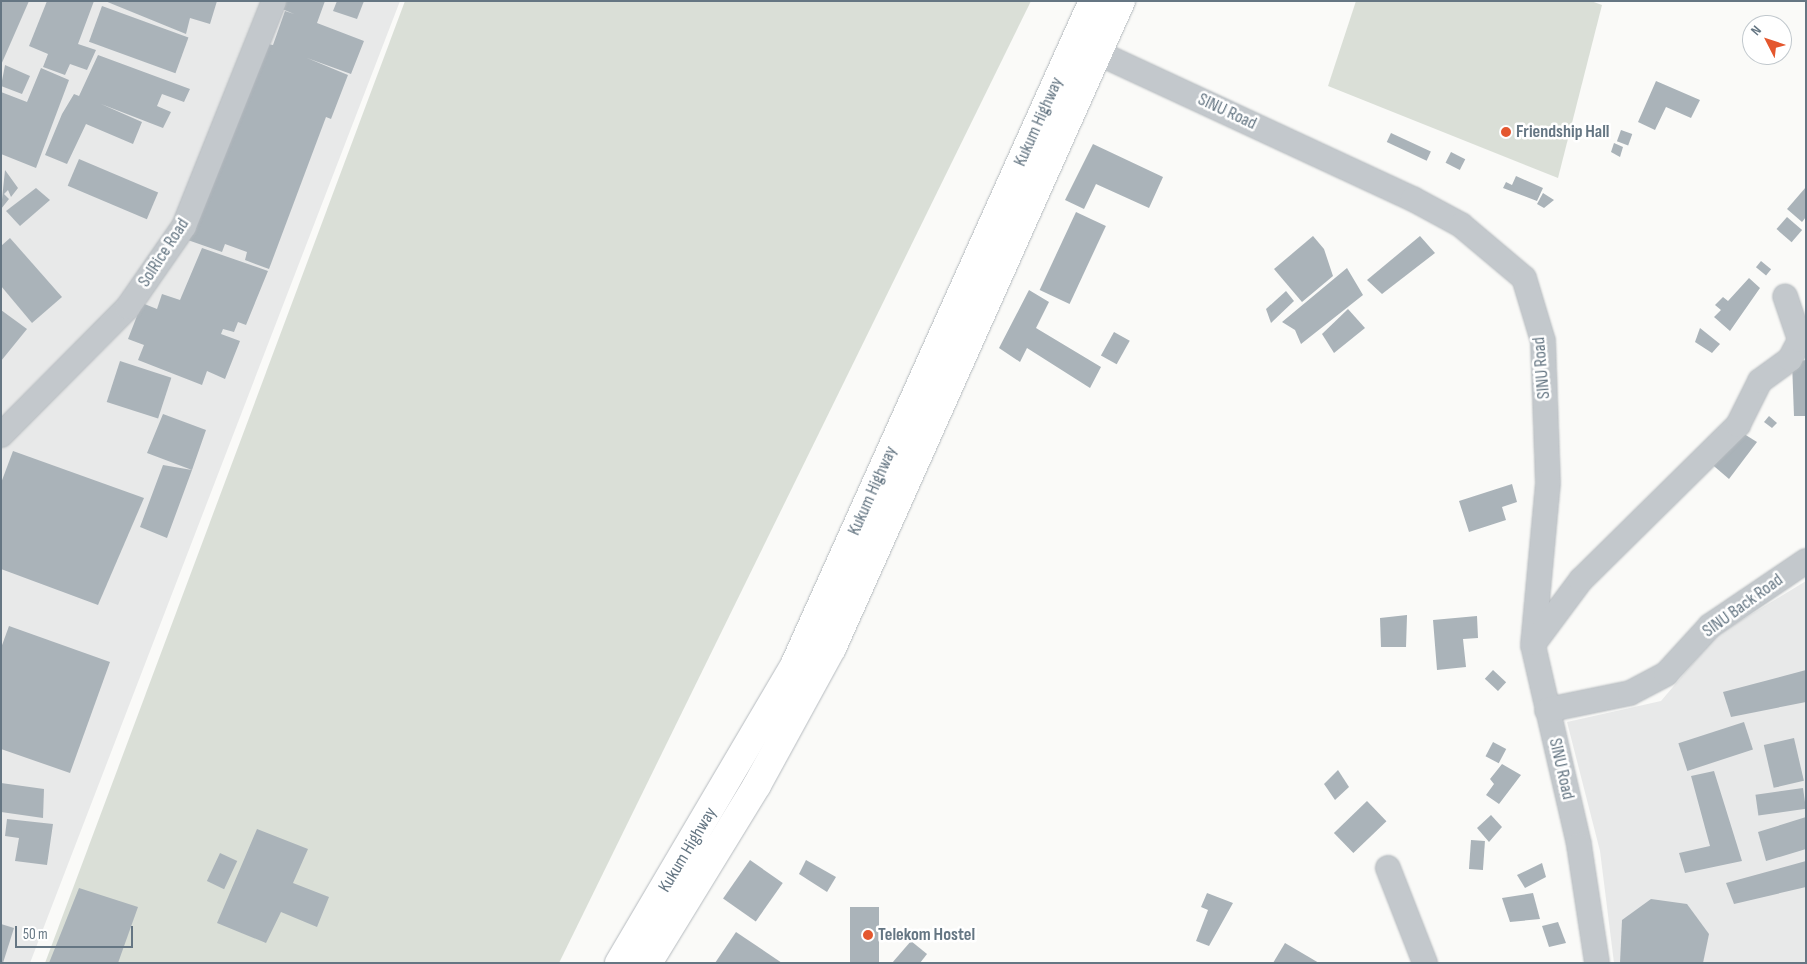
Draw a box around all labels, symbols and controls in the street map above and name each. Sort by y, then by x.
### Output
north arrow [1742,15,1792,65]
text: N [1747,22,1765,39]
street label: Kukum Highway [1010,74,1068,170]
street label: SINU Road [1194,89,1260,135]
place label: Friendship Hall [1516,121,1610,143]
marker: Friendship Hall [1500,126,1512,138]
street label: SolRice Road [134,215,194,291]
street label: SINU Road [1529,336,1555,400]
street label: Kukum Highway [844,443,902,539]
street label: SINU Back Road [1699,570,1787,642]
street label: SINU Road [1543,736,1579,802]
street label: Kukum Highway [654,804,722,896]
scale bar [18,916,135,948]
place label: Telekom Hostel [878,924,975,946]
text: 50 m [23,925,48,944]
marker: Telekom Hostel [862,929,874,941]

